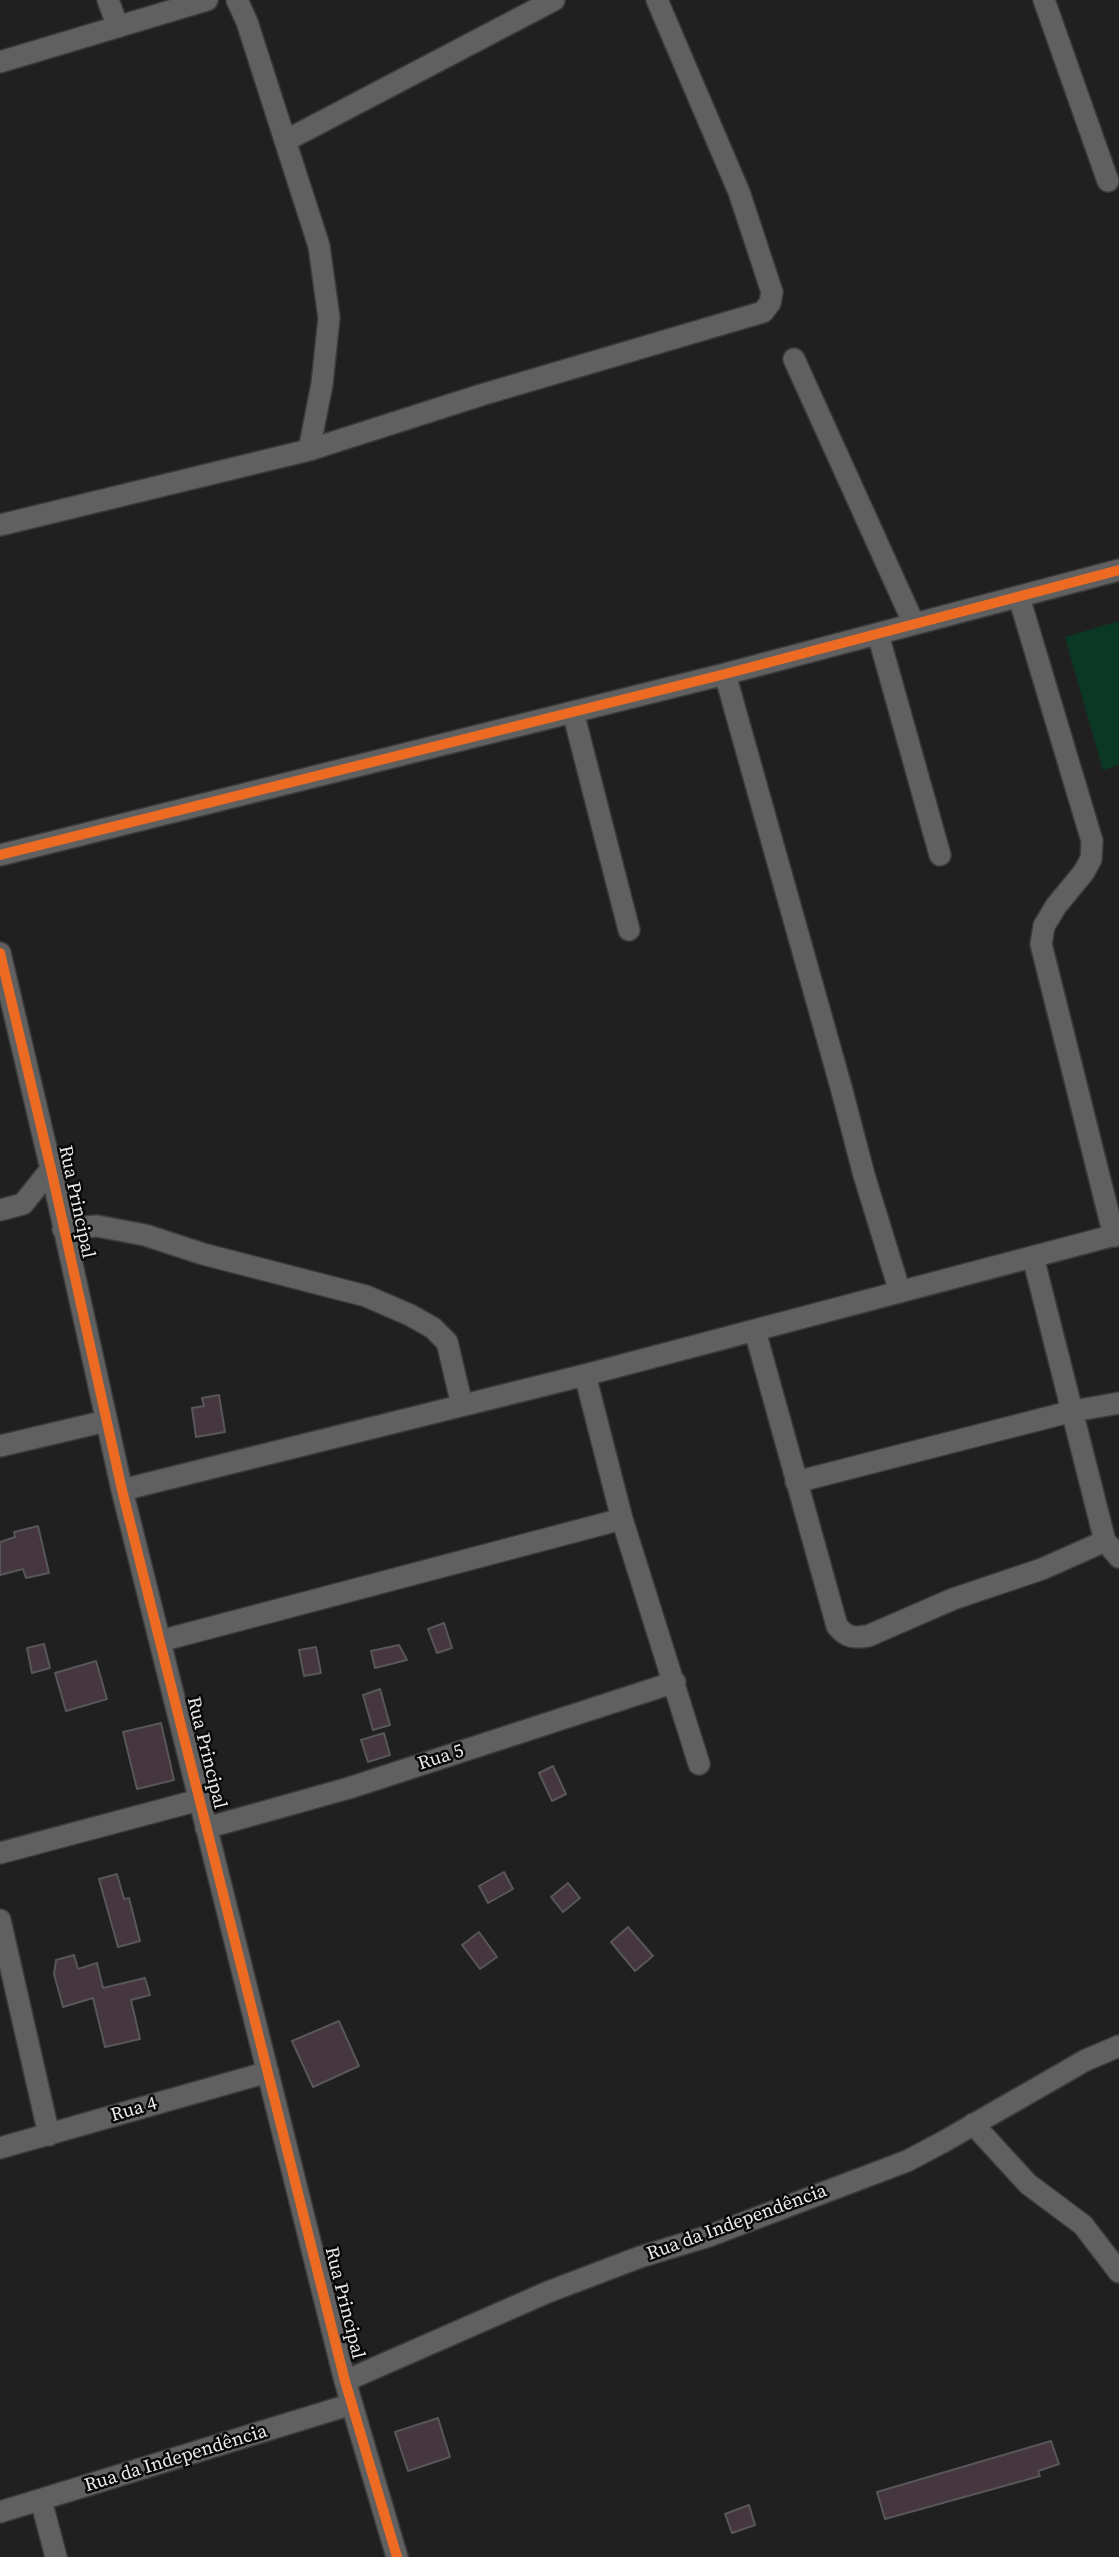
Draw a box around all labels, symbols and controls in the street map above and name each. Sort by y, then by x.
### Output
street label: Rua Principal [53,1144,99,1260]
street label: Rua Principal [181,1695,231,1811]
street label: Rua 5 [415,1740,467,1776]
street label: Rua 4 [108,2093,160,2127]
street label: Rua da Independência [644,2180,830,2266]
street label: Rua Principal [319,2245,369,2361]
street label: Rua da Independência [82,2420,270,2498]

